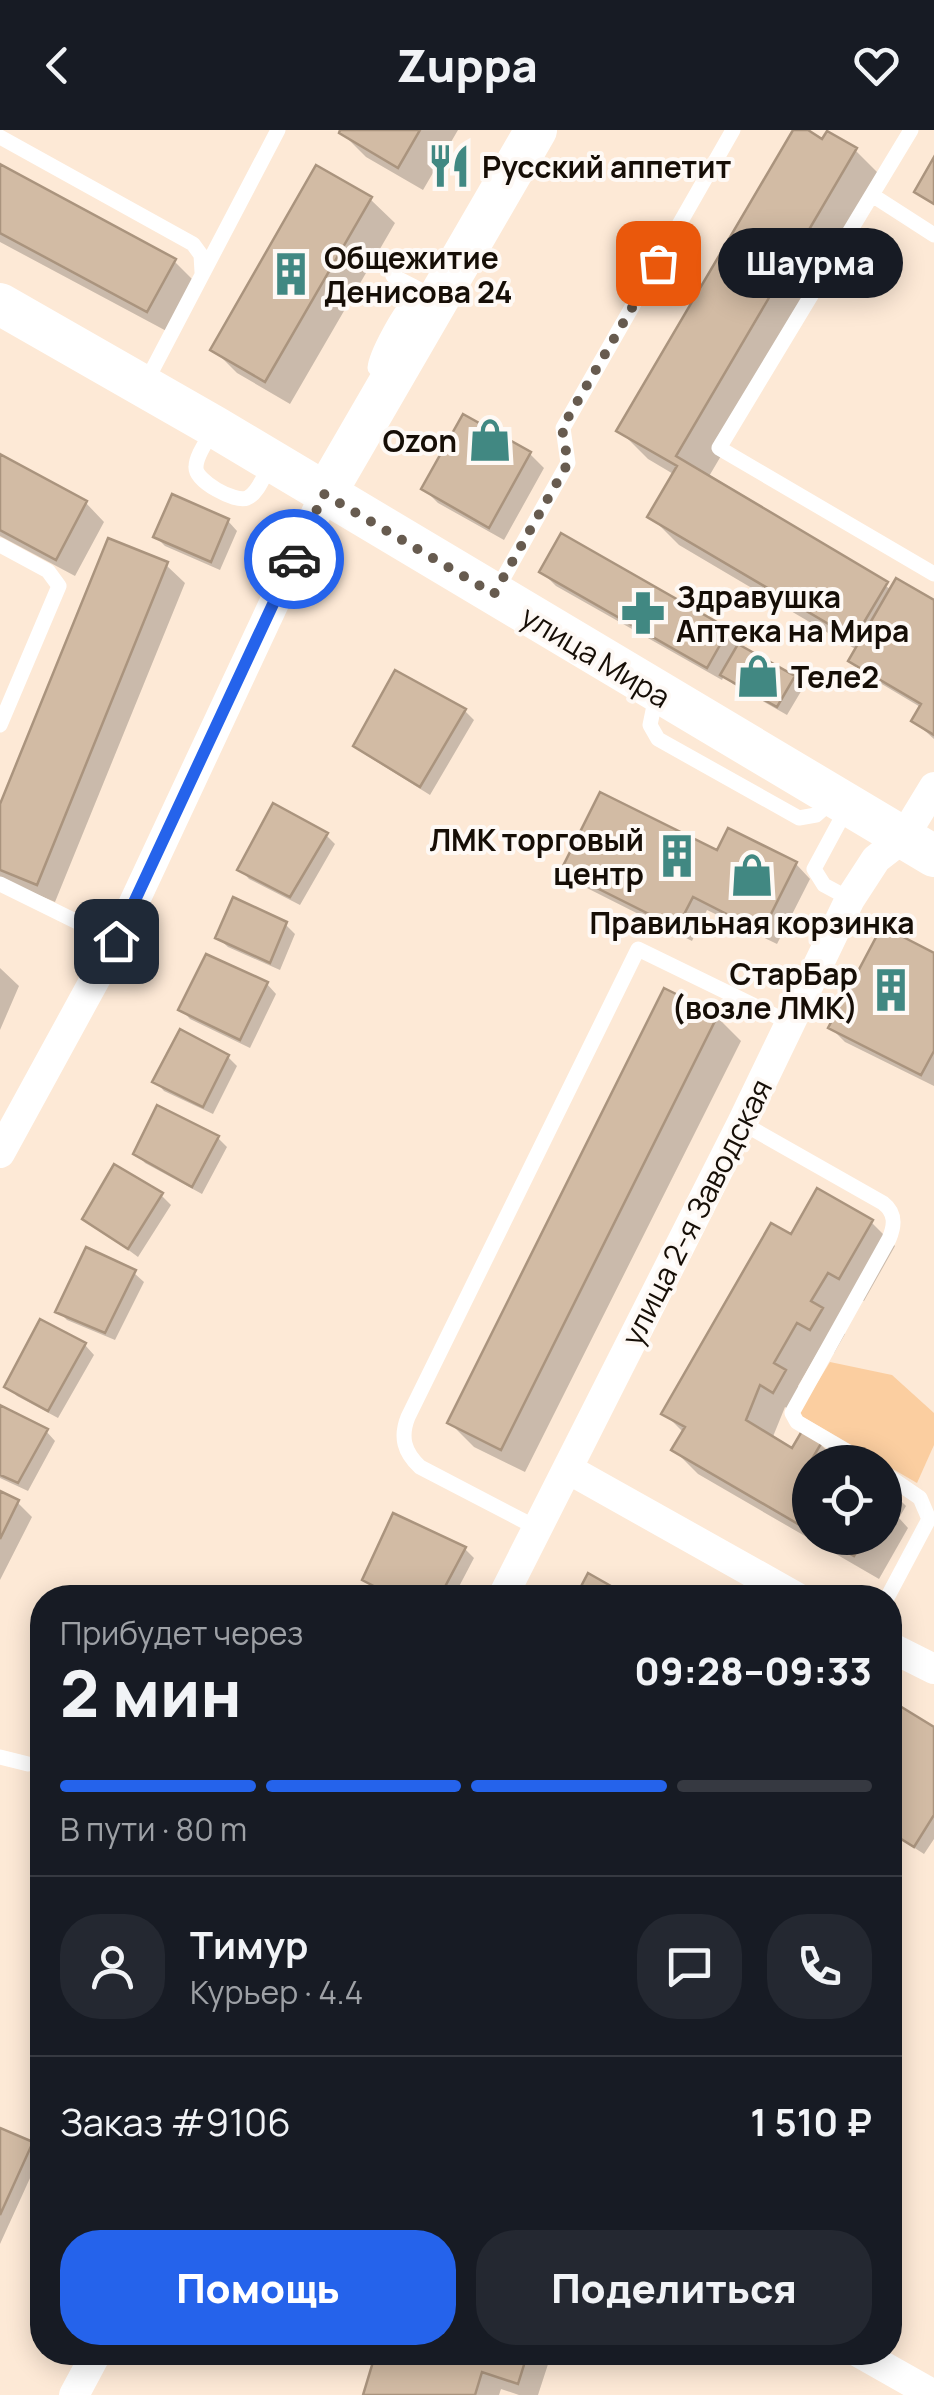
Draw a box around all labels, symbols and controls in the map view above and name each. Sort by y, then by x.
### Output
text: Zuppa [396,34,538,96]
icon: back [30,38,85,93]
icon: heart [849,38,904,93]
restaurant icon: Русский аппетит [425,142,473,190]
place label: Русский аппетит [482,146,732,187]
pin [616,221,701,306]
callout: Шаурма [718,228,903,298]
icon: bag [631,236,686,291]
place label: Общежитие Денисова 24 [324,237,512,312]
text: Шаурма [746,241,875,285]
building icon: Общежитие Денисова 24 [267,250,315,298]
shop icon: Ozon [466,416,514,464]
place label: Ozon [382,420,457,461]
courier [244,509,344,609]
icon: car [267,532,322,587]
place label: Здравушка Аптека на Мира [676,576,909,651]
pharmacy icon: Здравушка Аптека на Мира [619,589,667,637]
street label: улица Мира [514,595,678,717]
shop icon: Теле2 [734,652,782,700]
place label: Теле2 [791,656,879,697]
place label: ЛМК торговый центр [429,819,644,894]
building icon: ЛМК торговый центр [653,832,701,880]
shop icon: Правильная корзинка [728,851,776,899]
pin [74,899,159,984]
place label: Правильная корзинка [590,902,914,943]
icon: home [89,914,144,969]
place label: СтарБар (возле ЛМК) [671,953,858,1028]
building icon: СтарБар (возле ЛМК) [867,966,915,1014]
street label: улица 2-я Заводская [611,1072,781,1352]
map controls [792,1445,902,1555]
button: locate [792,1445,902,1555]
text: Прибудет через [60,1611,303,1655]
text: 09:28–09:33 [634,1644,872,1696]
text: 2 мин [60,1648,242,1737]
text: В пути · 80 m [60,1807,247,1851]
button: person [60,1914,165,2019]
button: chat [637,1914,742,2019]
button: phone [767,1914,872,2019]
text: Тимур [190,1918,308,1970]
text: Курьер · 4.4 [190,1970,363,2014]
text: Заказ #9106 [60,2095,291,2147]
text: 1 510 ₽ [750,2095,872,2147]
button: Помощь [60,2230,456,2345]
button: Поделиться [476,2230,872,2345]

